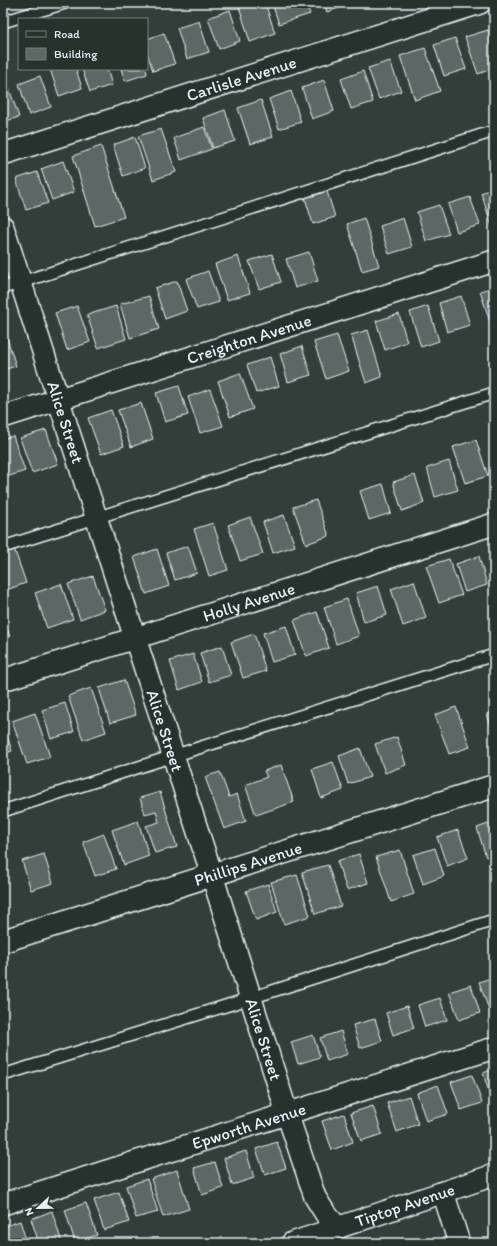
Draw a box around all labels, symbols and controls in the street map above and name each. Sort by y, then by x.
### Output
legend [18,18,148,70]
text: Road [54,27,80,41]
text: Building [54,47,98,61]
street label: Carlisle Avenue [184,52,299,105]
street label: Creighton Avenue [184,310,314,368]
street label: Alice Street [43,379,88,466]
street label: Holly Avenue [201,578,297,626]
street label: Alice Street [142,687,188,775]
street label: Phillips Avenue [192,837,304,890]
street label: Alice Street [241,996,286,1083]
street label: Epworth Avenue [190,1098,308,1153]
street label: Tiptop Avenue [352,1179,457,1231]
north arrow [18,1188,58,1228]
text: N [22,1206,37,1217]

